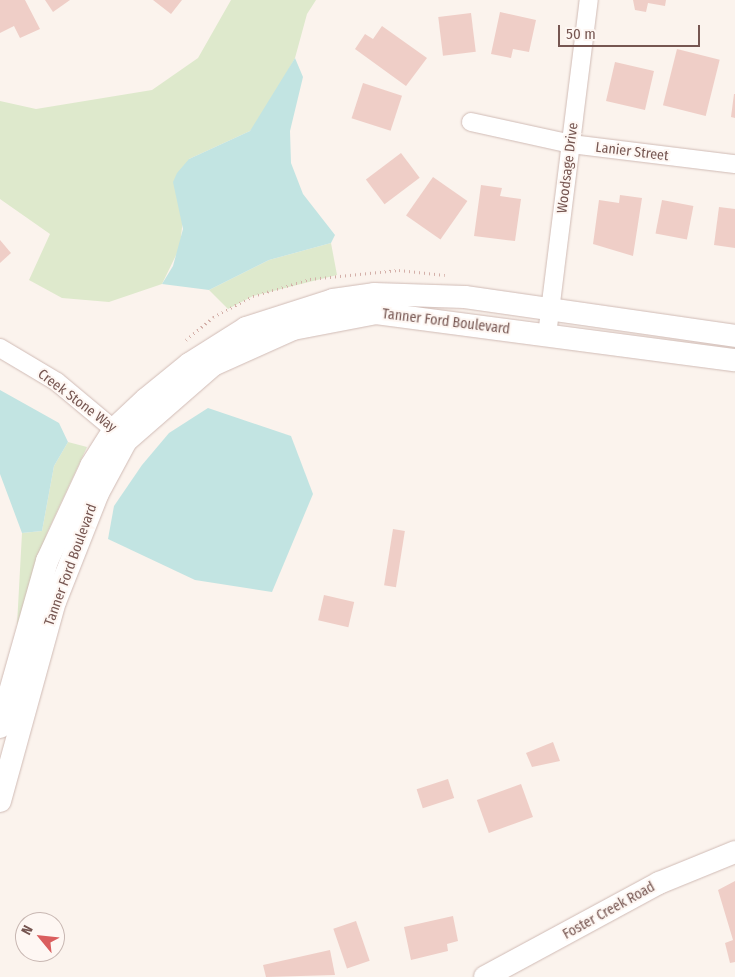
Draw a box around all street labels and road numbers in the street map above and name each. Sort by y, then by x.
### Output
street label: Woodsage Drive [554,122,582,214]
street label: Lanier Street [595,139,669,165]
street label: Tanner Ford Boulevard [381,306,511,338]
street label: Creek Stone Way [34,366,120,436]
street label: Tanner Ford Boulevard [41,502,101,628]
street label: Foster Creek Road [560,879,658,943]

